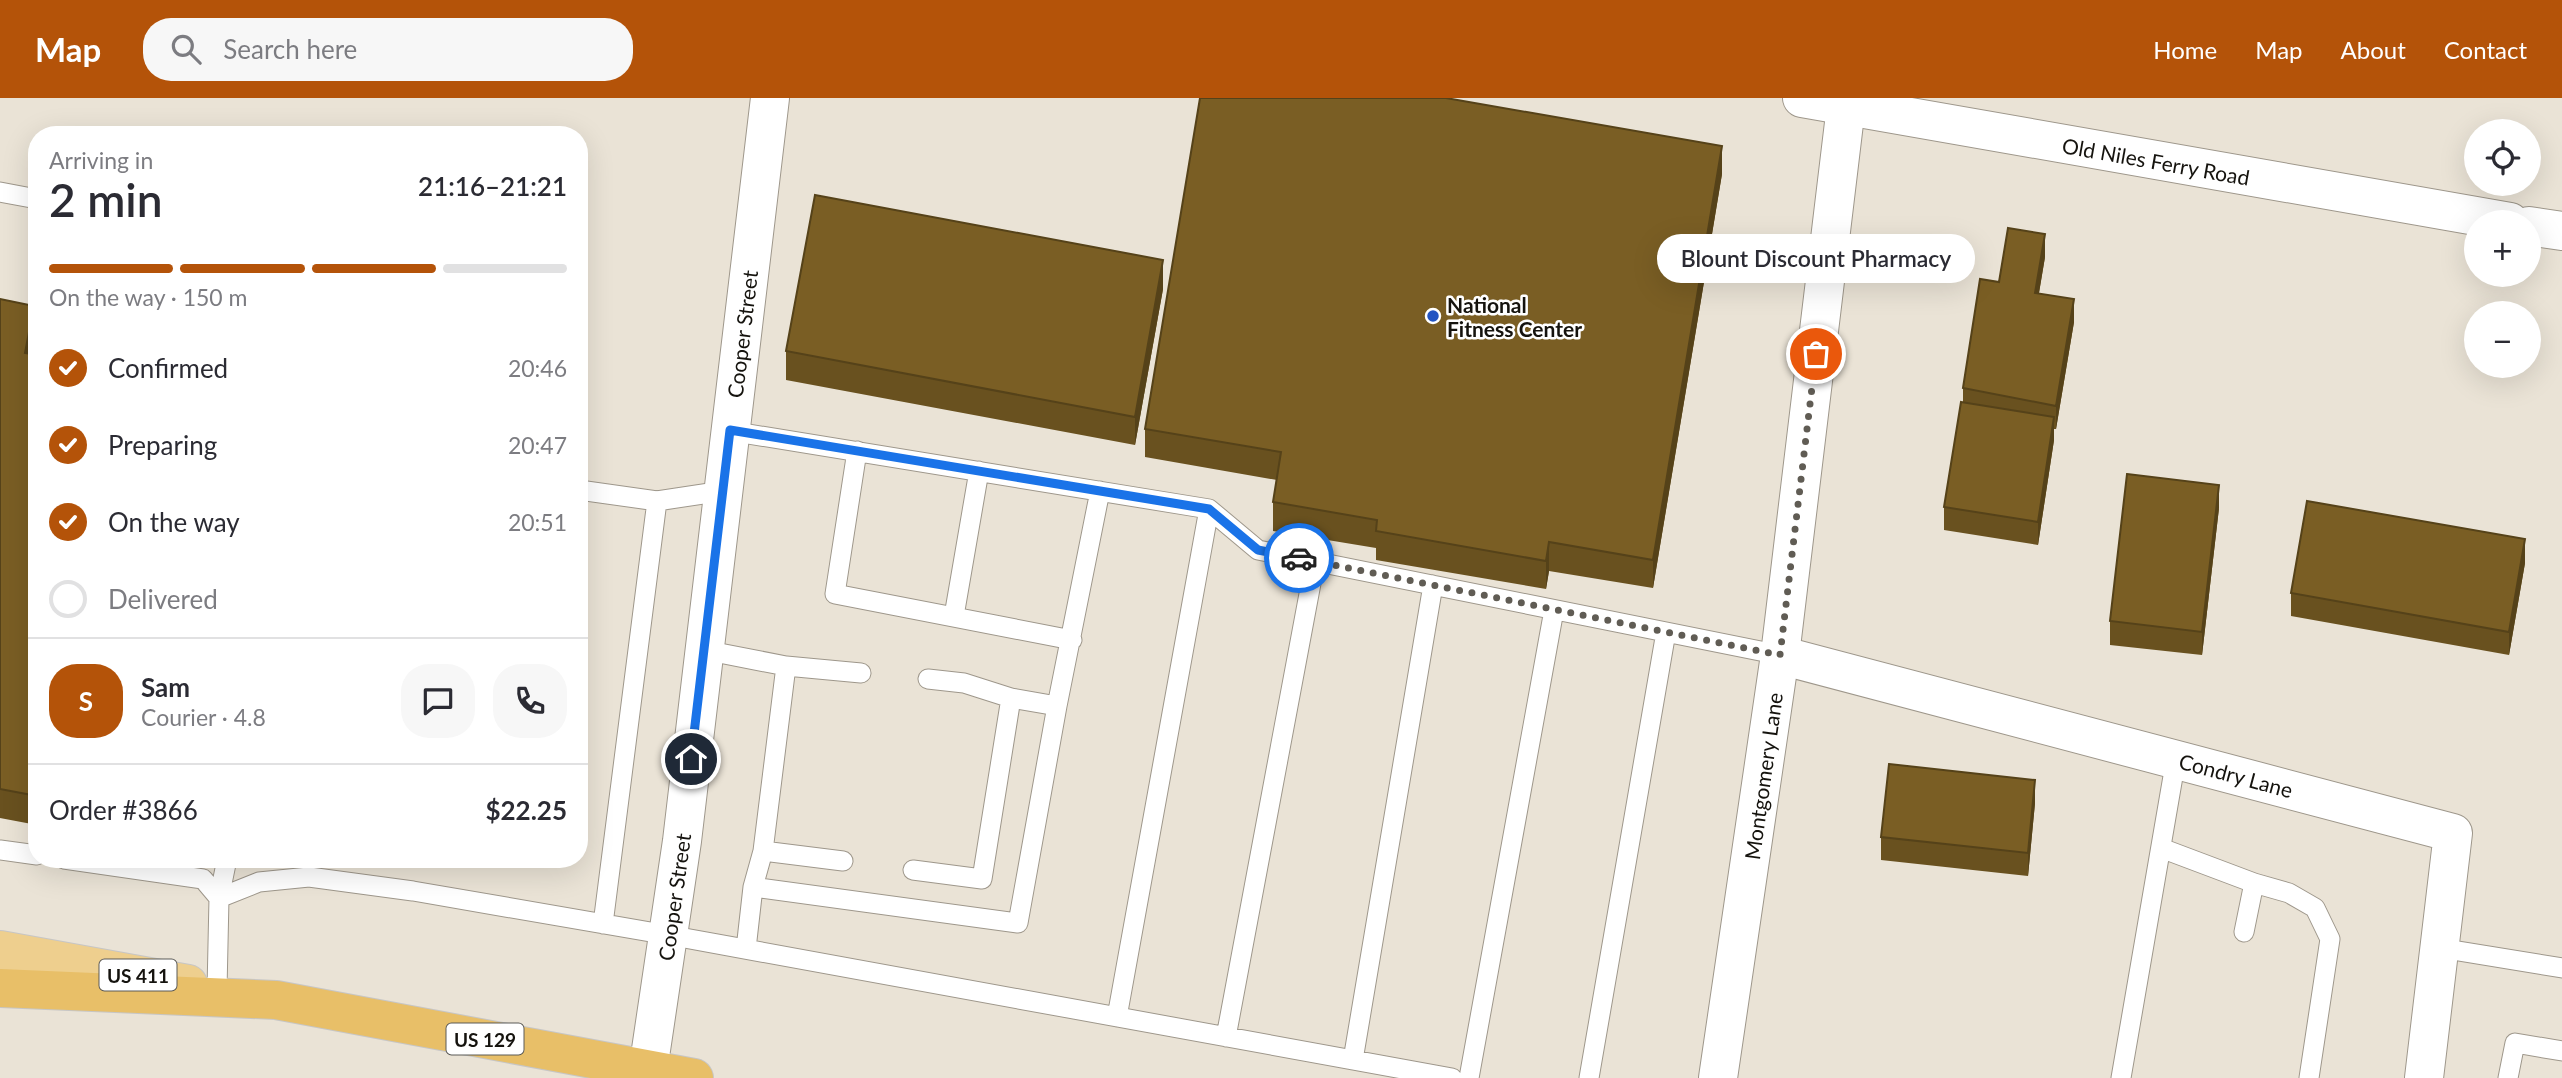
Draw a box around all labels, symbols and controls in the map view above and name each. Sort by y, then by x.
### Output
search box [143,18,633,81]
text: Map [35,29,101,69]
icon: search [167,30,205,68]
text: Search here [223,33,357,65]
text: Home [2153,35,2217,64]
text: Map [2255,35,2303,64]
text: About [2341,35,2406,64]
text: Contact [2444,35,2527,64]
map controls [2464,119,2541,378]
button: locate [2464,119,2541,196]
street label: Old Niles Ferry Road [2060,132,2252,190]
text: Arriving in [49,146,153,174]
text: 21:16–21:21 [418,170,567,202]
text: 2 min [49,172,163,227]
button: + [2464,210,2541,287]
callout: Blount Discount Pharmacy [1657,235,1975,284]
text: Blount Discount Pharmacy [1681,244,1951,272]
street label: Cooper Street [722,268,762,399]
text: On the way · 150 m [49,283,248,311]
place label: National Fitness Center [1447,292,1582,341]
button: − [2464,301,2541,378]
marker: National Fitness Center [1425,308,1441,324]
pin [1786,324,1846,384]
icon: bag [1797,335,1835,373]
icon: check [49,349,87,387]
text: Confirmed [108,352,228,384]
text: 20:46 [508,354,567,382]
icon: check [49,426,87,464]
text: Preparing [108,429,217,461]
text: 20:47 [508,431,567,459]
icon: check [49,503,87,541]
text: On the way [108,506,240,538]
text: 20:51 [508,508,567,536]
courier [1264,523,1334,593]
icon: car [1280,539,1318,577]
text: Delivered [108,583,218,615]
button: chat [401,664,475,738]
button: phone [493,664,567,738]
text: Sam [141,671,190,703]
text: S [79,685,93,717]
street label: Montgomery Lane [1739,691,1787,861]
text: Courier · 4.8 [141,703,266,731]
pin [661,729,721,789]
icon: home [672,740,710,778]
street label: Condry Lane [2176,748,2296,802]
text: Order #3866 [49,794,198,826]
text: $22.25 [485,794,567,826]
street label: Cooper Street [653,831,695,962]
road number: US 411 [100,960,176,990]
road number: US 129 [447,1023,524,1054]

